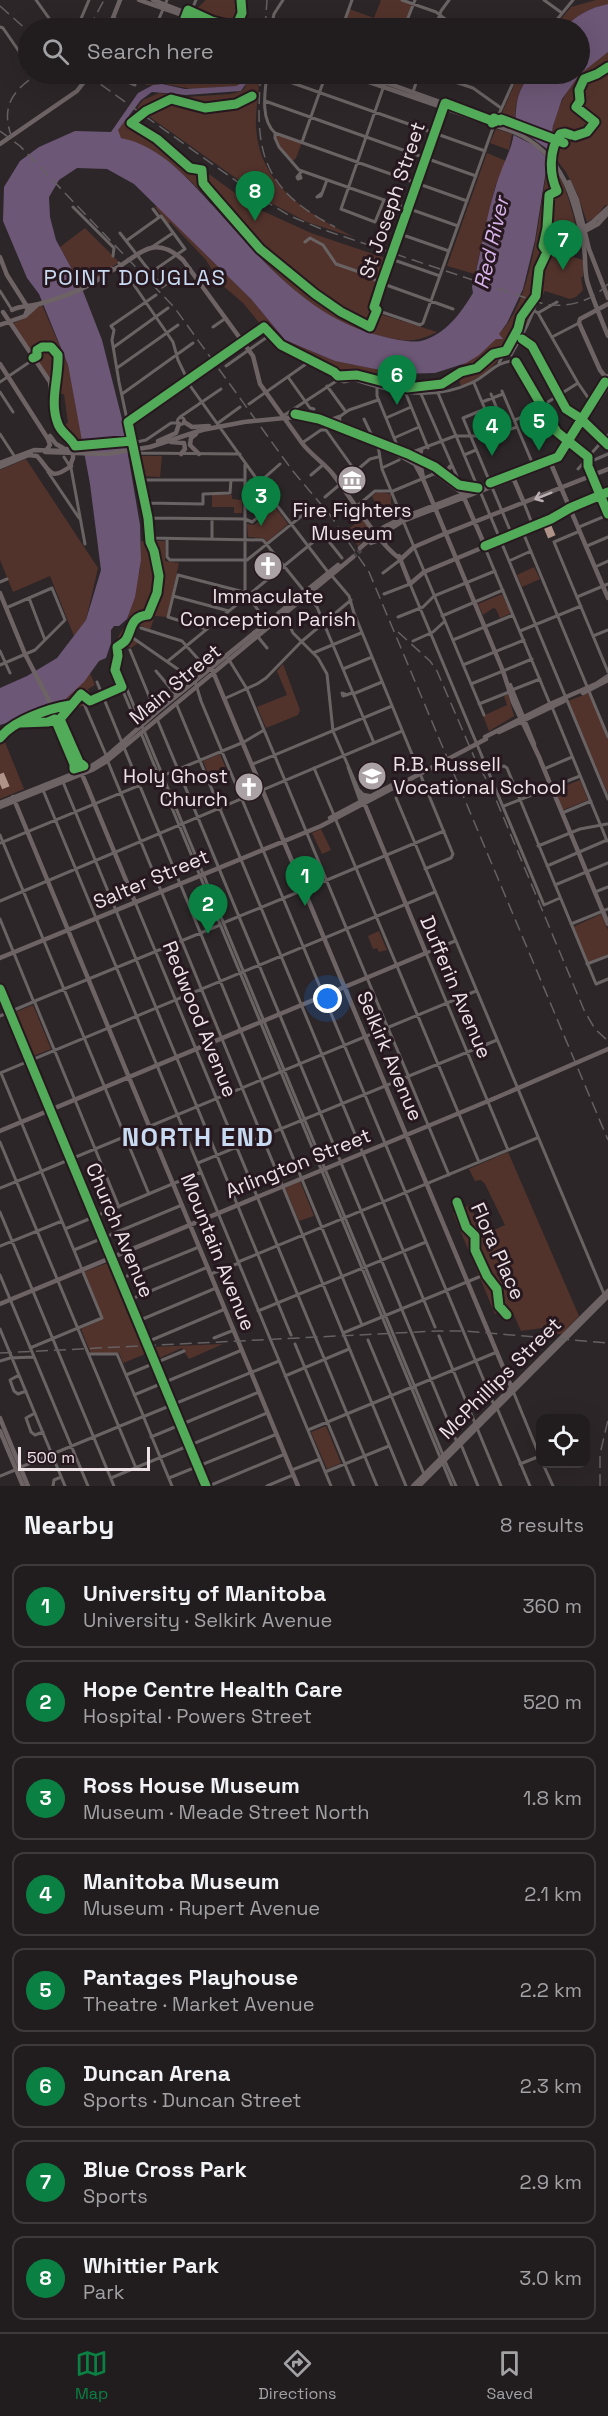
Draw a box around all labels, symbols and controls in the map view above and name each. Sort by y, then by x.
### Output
search box [18,18,590,84]
icon: search [39,35,72,68]
text: Search here [87,37,214,65]
street label: St Joseph Street [353,118,431,282]
pin: 8 [236,172,274,221]
water label: Red River [467,192,515,292]
pin: 7 [544,220,582,270]
district label: POINT DOUGLAS [43,263,227,291]
pin: 6 [378,356,416,405]
pin: 5 [520,402,558,451]
pin: 4 [472,406,512,456]
museum icon: Fire Fighters Museum [336,464,368,496]
pin: 3 [242,476,280,526]
one-way arrow [534,491,552,502]
place label: Fire Fighters Museum [293,497,411,546]
church icon: Immaculate Conception Parish [252,550,284,582]
place label: Immaculate Conception Parish [180,583,356,632]
street label: Main Street [124,638,226,730]
place label: R.B. Russell Vocational School [393,751,566,800]
school or university icon: R.B. Russell Vocational School [356,760,388,792]
place label: Holy Ghost Church [123,763,228,812]
church icon: Holy Ghost Church [233,771,265,803]
street label: Salter Street [89,843,213,915]
pin: 1 [286,856,324,906]
pin: 2 [188,884,228,934]
street label: Dufferin Avenue [414,912,498,1062]
street label: Redwood Avenue [157,937,243,1101]
your location [313,984,342,1013]
street label: Selkirk Avenue [351,987,429,1125]
district label: NORTH END [122,1120,274,1154]
street label: Arlington Street [221,1122,375,1204]
street label: Church Avenue [80,1159,160,1301]
street label: Mountain Avenue [175,1170,261,1334]
street label: Flora Place [465,1198,531,1304]
street label: McPhillips Street [433,1311,567,1445]
map controls [536,1414,590,1468]
button: locate [536,1414,590,1468]
scale bar [18,1444,150,1472]
text: 500 m [27,1447,75,1468]
text: Nearby [24,1508,114,1542]
text: 8 results [500,1512,584,1538]
text: University of Manitoba [83,1579,326,1607]
text: 1 [41,1593,50,1619]
text: 360 m [523,1593,582,1619]
text: University · Selkirk Avenue [83,1607,332,1633]
text: Hope Centre Health Care [83,1675,343,1703]
text: 2 [40,1689,51,1715]
text: 520 m [523,1689,582,1715]
text: Hospital · Powers Street [83,1703,312,1729]
text: Ross House Museum [83,1771,300,1799]
text: 3 [39,1785,52,1811]
text: 1.8 km [523,1785,582,1811]
text: Museum · Meade Street North [83,1799,370,1825]
text: Manitoba Museum [83,1867,279,1895]
text: 4 [39,1881,52,1907]
text: 2.1 km [524,1881,582,1907]
text: Museum · Rupert Avenue [83,1895,320,1921]
text: Pantages Playhouse [83,1963,298,1991]
text: 5 [40,1977,52,2003]
text: 2.2 km [520,1977,582,2003]
text: Theatre · Market Avenue [83,1991,315,2017]
text: Duncan Arena [83,2059,230,2087]
text: 6 [39,2073,52,2099]
text: 2.3 km [520,2073,582,2099]
text: Sports · Duncan Street [83,2087,302,2113]
text: Blue Cross Park [83,2155,247,2183]
text: 7 [40,2169,51,2195]
text: 2.9 km [520,2169,582,2195]
text: Sports [83,2183,148,2209]
text: Whittier Park [83,2251,219,2279]
text: 8 [40,2265,52,2291]
text: 3.0 km [519,2265,582,2291]
text: Park [83,2279,125,2305]
tab: Map [75,2347,108,2404]
tab: Directions [258,2347,337,2404]
tab: Saved [486,2347,533,2404]

